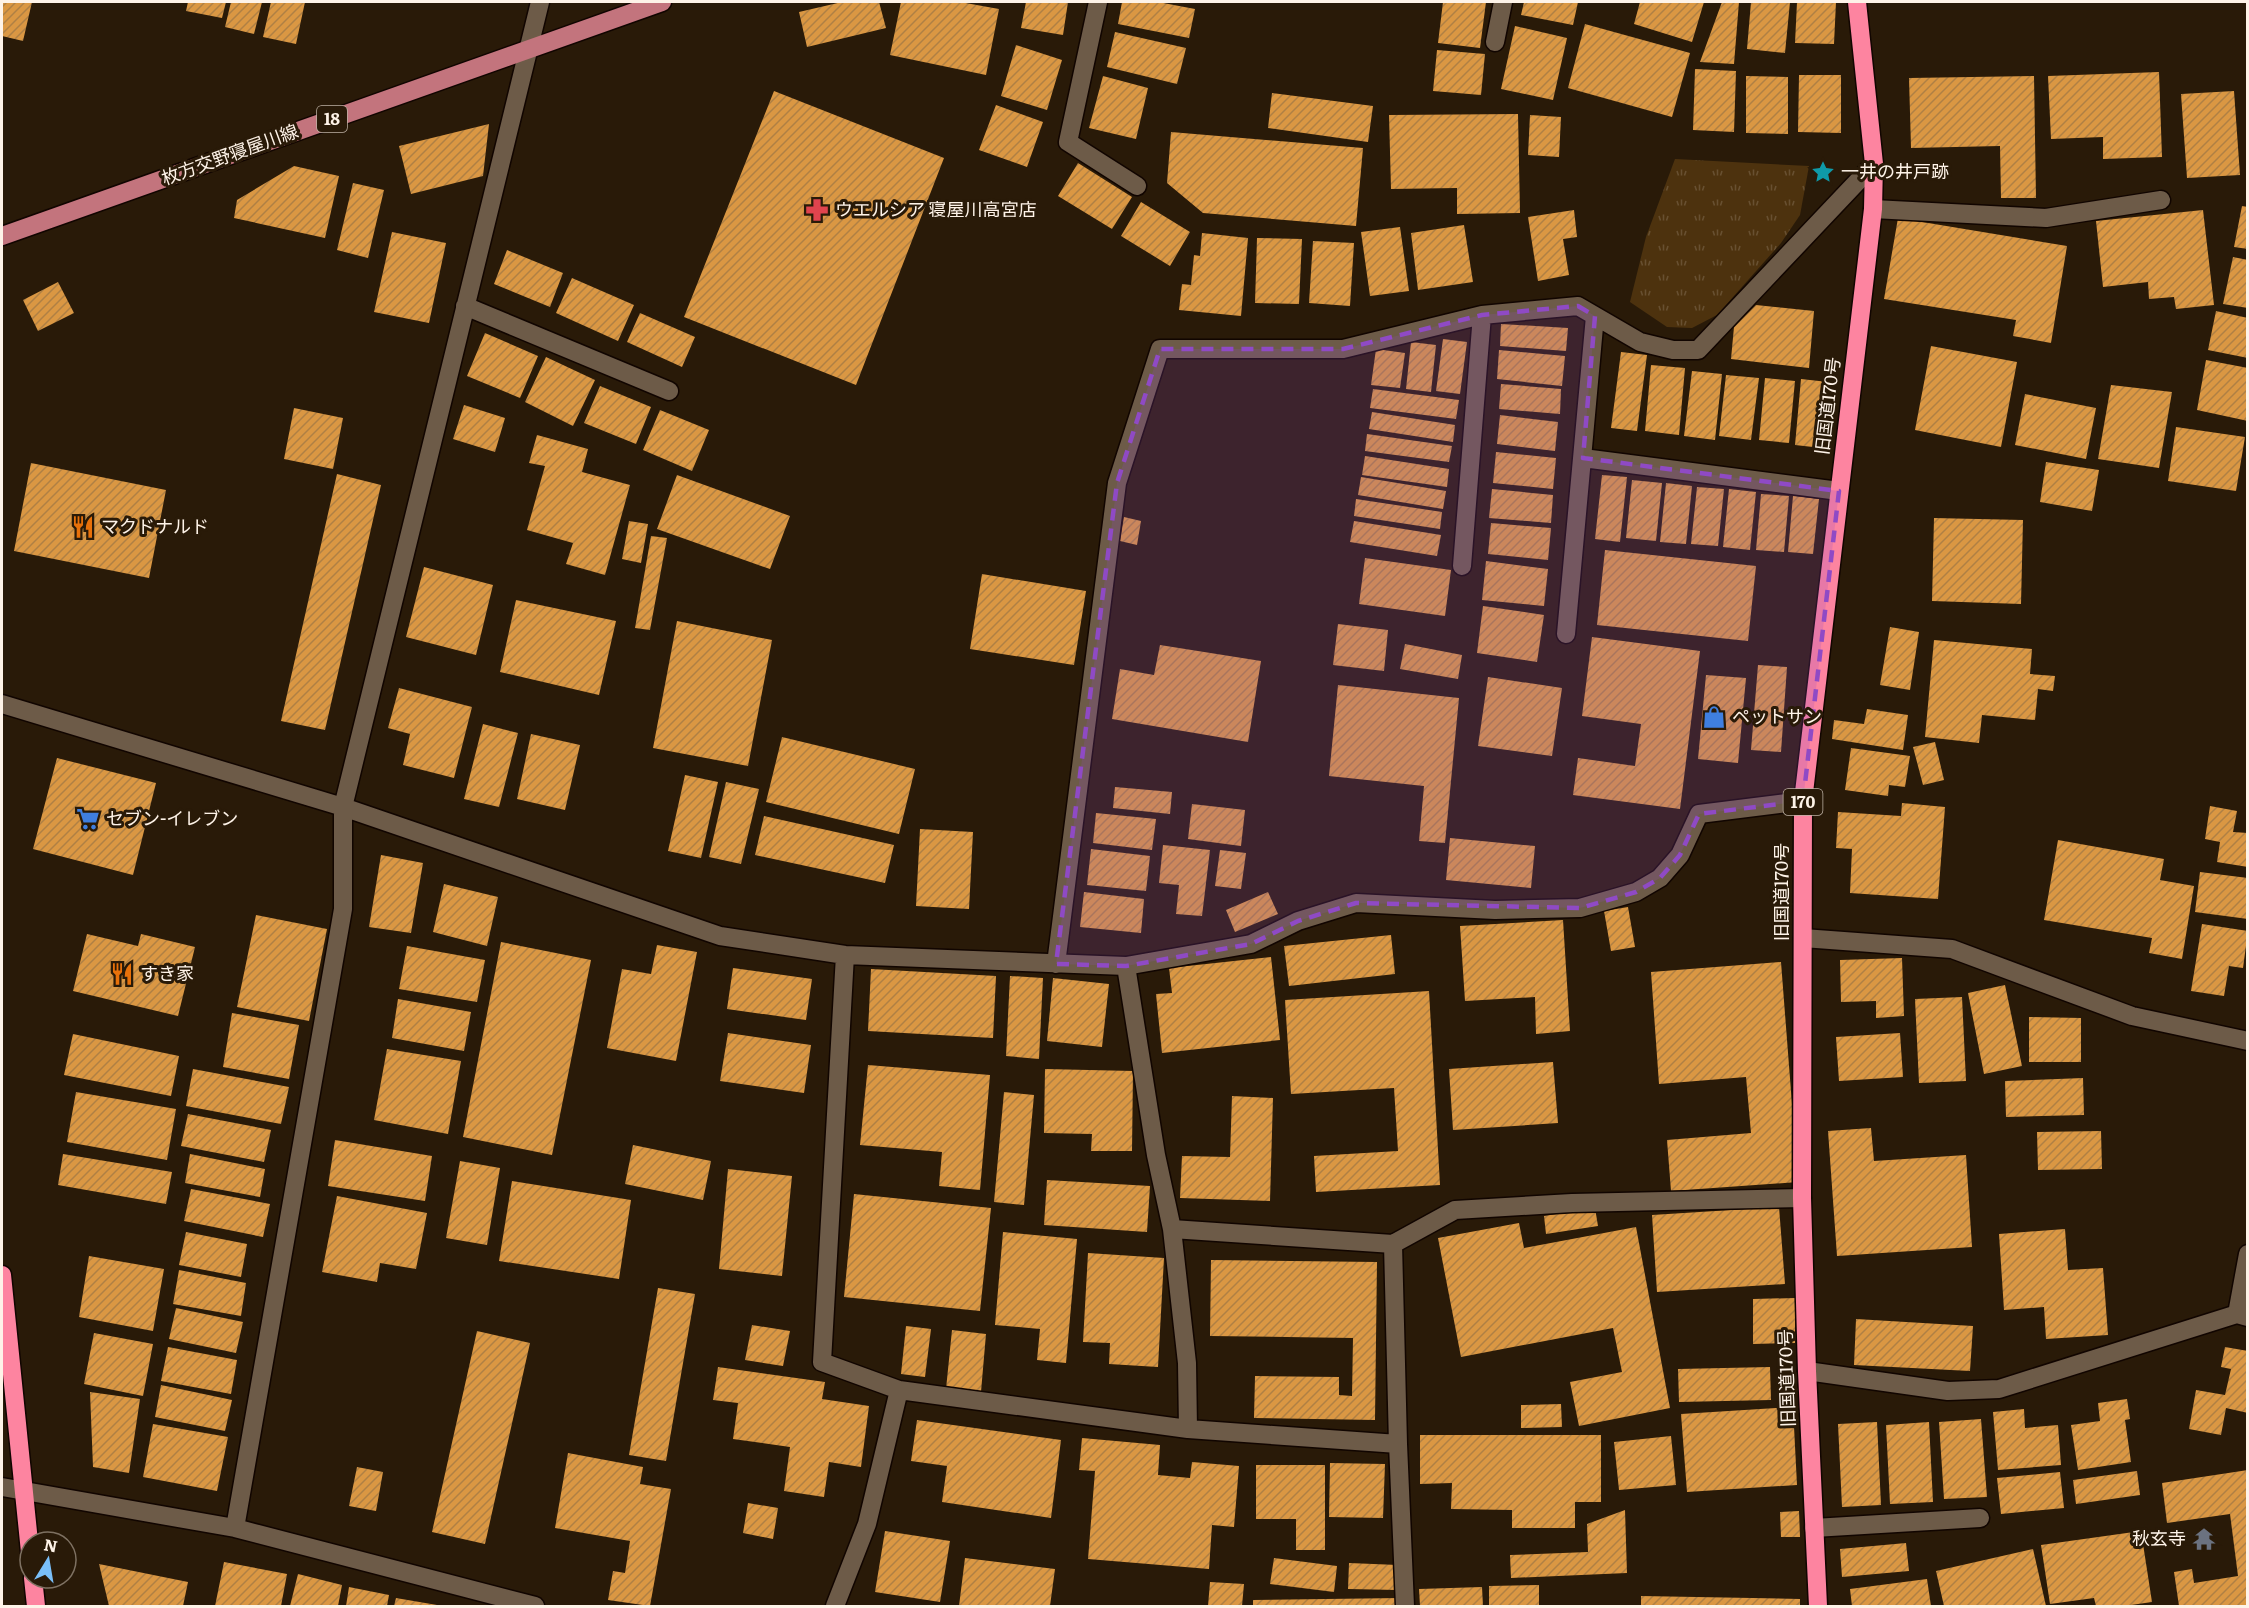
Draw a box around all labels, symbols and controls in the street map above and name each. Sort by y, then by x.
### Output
road number: 18 [317,106,347,132]
street label: 枚方交野寝屋川線 [157,116,302,191]
place label: 一井の井戸跡 [1841,157,1949,184]
place icon: 一井の井戸跡 [1810,159,1836,185]
place label: ウエルシア 寝屋川高宮店 [835,195,1037,222]
pharmacy icon: ウエルシア 寝屋川高宮店 [804,197,830,223]
street label: 旧国道170号 [1807,355,1846,456]
place label: マクドナルド [101,512,209,539]
restaurant icon: マクドナルド [70,514,96,540]
place label: ペットサン [1732,702,1822,729]
shop icon: ペットサン [1701,704,1727,730]
road number: 170 [1784,789,1822,815]
place label: セブン-イレブン [106,804,238,831]
supermarket icon: セブン-イレブン [75,806,101,832]
street label: 旧国道170号 [1767,843,1794,941]
place label: すき家 [140,959,194,986]
restaurant icon: すき家 [109,961,135,987]
street label: 旧国道170号 [1770,1328,1801,1428]
place label: 秋玄寺 [2132,1524,2186,1551]
temple icon: 秋玄寺 [2191,1526,2217,1552]
north arrow [18,1530,78,1590]
text: N [42,1531,60,1557]

